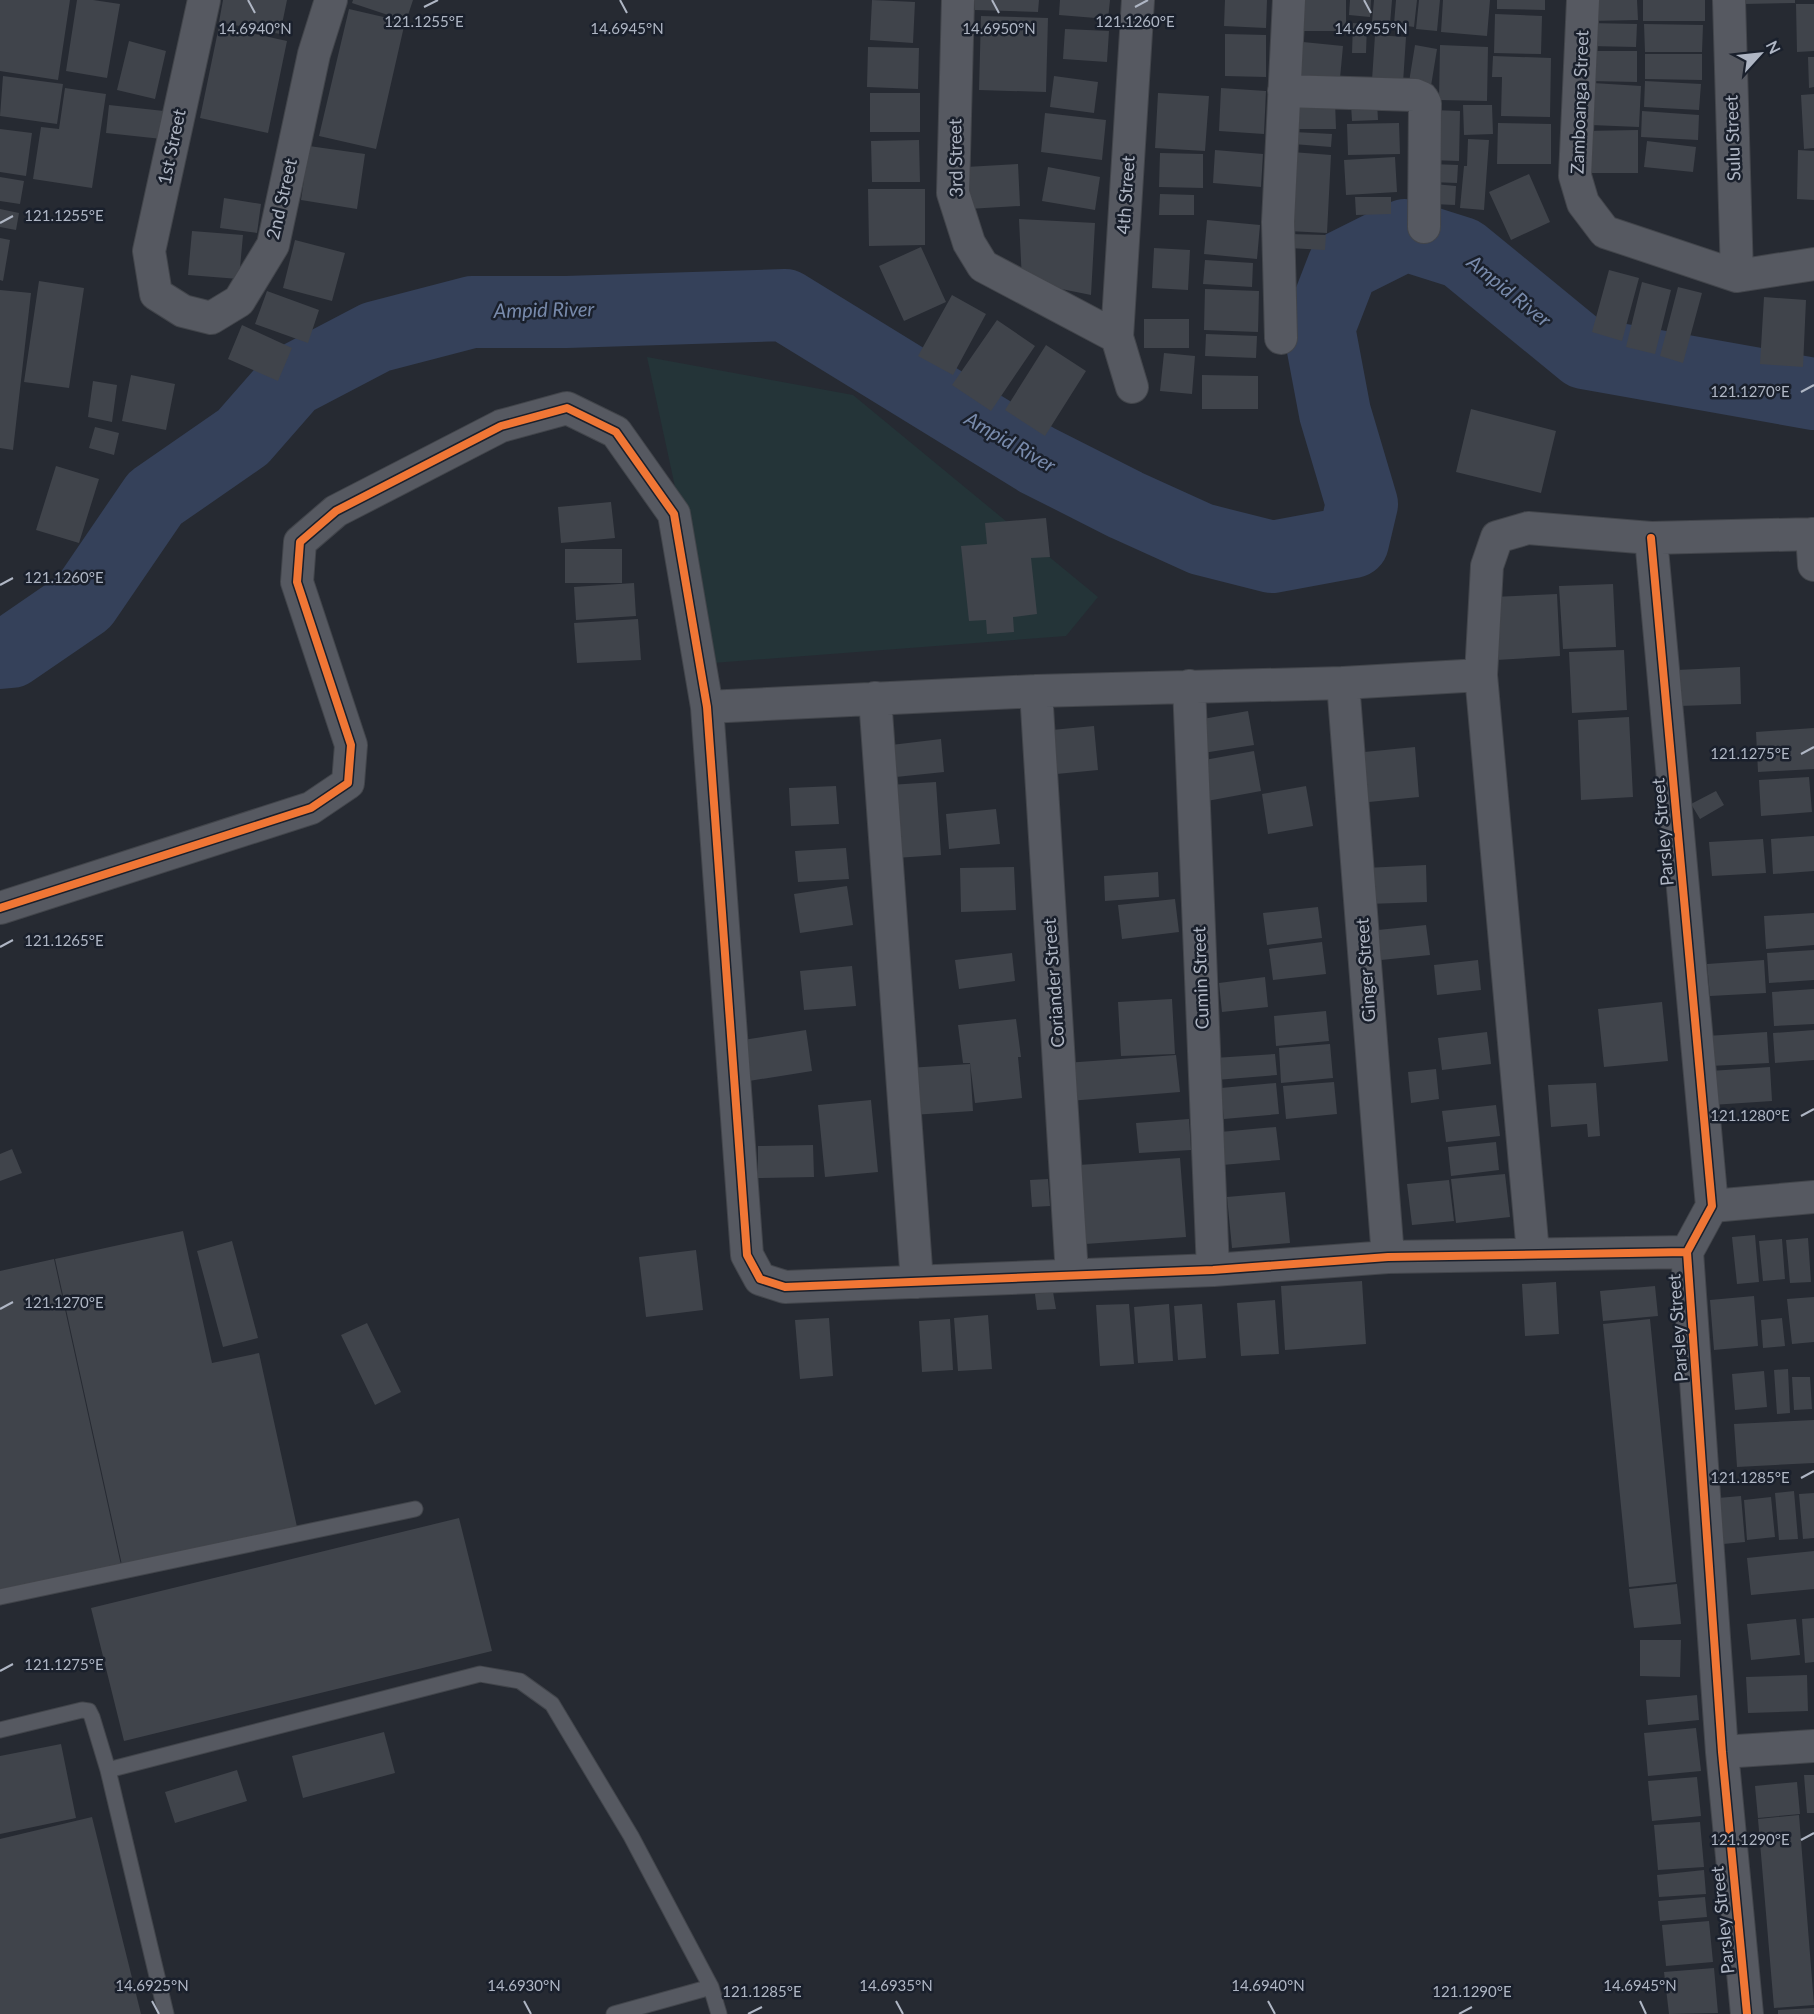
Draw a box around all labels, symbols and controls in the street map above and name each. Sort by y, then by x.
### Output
text: 121.1255°E [384,12,464,30]
text: 121.1260°E [1095,12,1175,30]
text: 14.6940°N [218,19,292,37]
text: 14.6945°N [590,19,664,37]
text: 14.6950°N [962,19,1036,37]
text: 14.6955°N [1334,19,1408,37]
north arrow [1730,24,1790,84]
street label: Zamboanga Street [1565,29,1593,174]
text: N [1763,37,1785,57]
street label: Sulu Street [1719,94,1744,181]
street label: 1st Street [152,106,190,187]
street label: 3rd Street [943,118,967,198]
street label: 4th Street [1111,154,1139,235]
street label: 2nd Street [261,156,301,241]
text: 121.1255°E [24,206,104,224]
water label: Ampid River [1462,249,1557,332]
water label: Ampid River [492,296,596,322]
text: 121.1270°E [1710,382,1790,400]
water label: Ampid River [960,405,1061,477]
text: 121.1260°E [24,568,104,586]
text: 121.1275°E [1710,744,1790,762]
street label: Parsley Street [1646,777,1678,887]
street label: Coriander Street [1037,917,1068,1049]
street label: Ginger Street [1350,917,1380,1023]
street label: Cumin Street [1187,926,1213,1030]
text: 121.1265°E [24,931,104,949]
text: 121.1280°E [1710,1106,1790,1124]
street label: Parsley Street [1662,1273,1692,1383]
text: 121.1270°E [24,1293,104,1311]
text: 121.1285°E [1710,1468,1790,1486]
text: 121.1275°E [24,1655,104,1673]
text: 121.1290°E [1710,1830,1790,1848]
street label: Parsley Street [1705,1865,1739,1975]
text: 14.6925°N [115,1976,189,1994]
text: 14.6930°N [487,1976,561,1994]
text: 14.6935°N [859,1976,933,1994]
text: 14.6940°N [1231,1976,1305,1994]
text: 14.6945°N [1603,1976,1677,1994]
text: 121.1285°E [722,1982,802,2000]
text: 121.1290°E [1432,1982,1512,2000]

